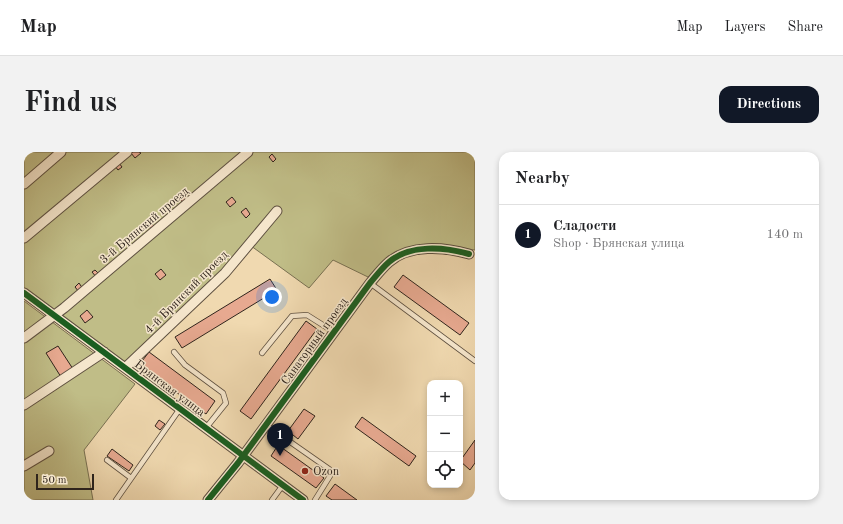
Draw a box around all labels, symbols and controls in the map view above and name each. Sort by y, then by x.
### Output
text: Map [20,18,57,37]
text: Map [677,20,703,34]
text: Layers [725,20,766,34]
text: Share [788,20,823,34]
button: Directions [719,86,819,123]
text: Find us [24,90,117,118]
text: Nearby [515,170,570,187]
street label: 3-й Брянский проезд [98,185,191,266]
text: Сладости [553,219,617,234]
text: 1 [524,228,532,241]
text: 140 m [766,228,803,241]
text: Shop · Брянская улица [553,237,684,250]
street label: 4-й Брянский проезд [143,249,230,336]
your location [262,287,282,307]
street label: Санаторный проезд [279,296,350,387]
street label: Брянская улица [132,358,207,419]
map controls [427,380,463,488]
button: + [427,380,463,416]
button: − [427,416,463,452]
pin: 1 [267,423,293,456]
button: locate [427,452,463,488]
marker: Ozon [300,466,310,476]
place label: Ozon [313,466,340,478]
scale bar [36,472,94,491]
text: 50 m [42,475,67,486]

